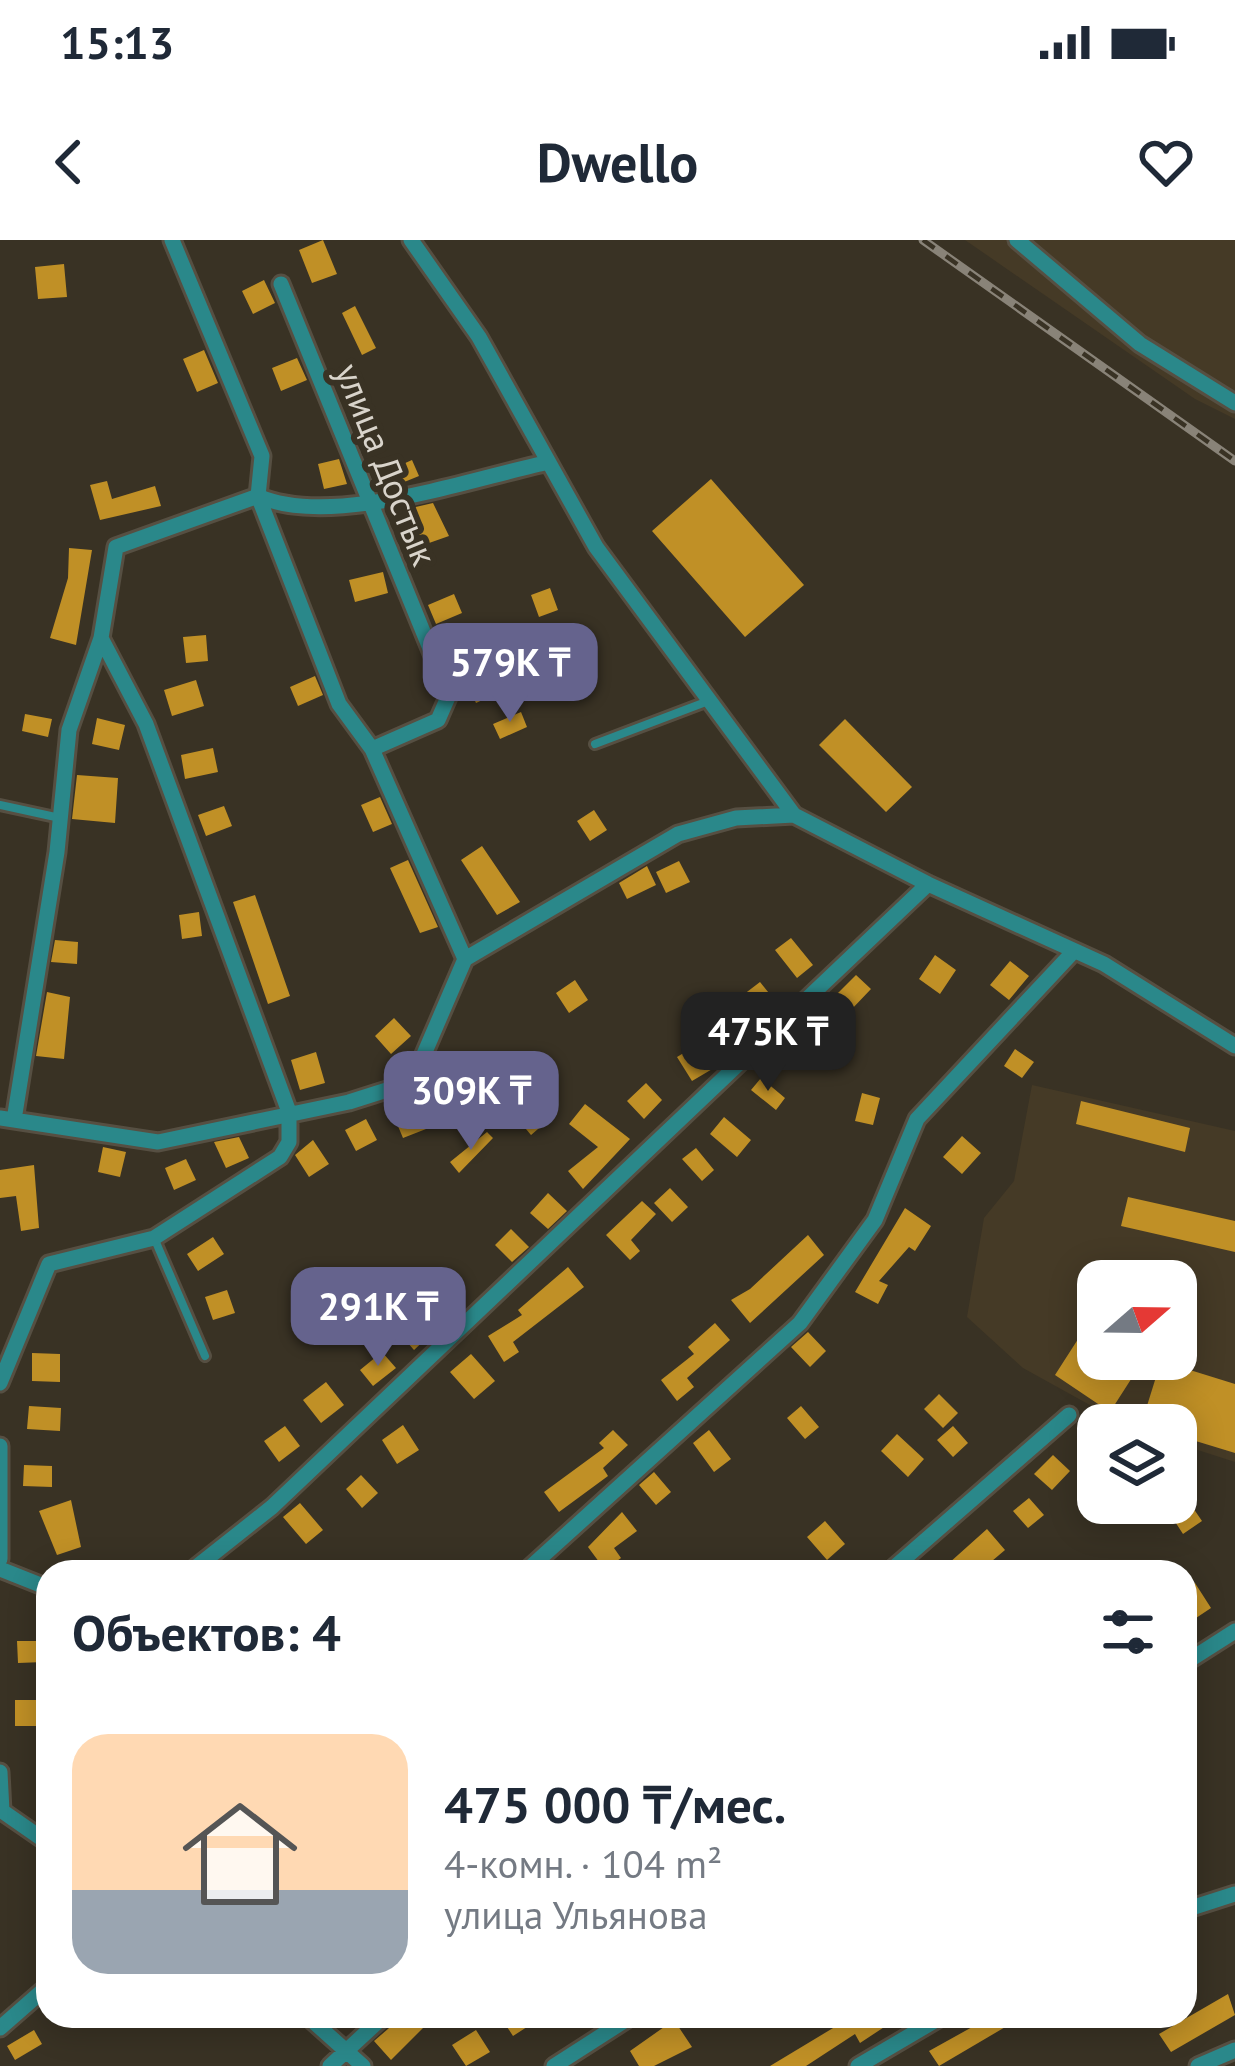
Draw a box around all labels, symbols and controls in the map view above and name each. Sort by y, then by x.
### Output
text: 15:13 [60,13,174,71]
text: Dwello [537,127,698,197]
icon: back [36,129,102,195]
icon: heart [1133,129,1199,195]
street label: улица Достык [325,356,449,572]
pin: 579K ₸ [412,623,608,725]
text: 579K ₸ [450,636,570,687]
pin: 475K ₸ [670,992,866,1094]
text: 475K ₸ [708,1005,828,1056]
pin: 309K ₸ [373,1051,569,1153]
text: 309K ₸ [411,1064,531,1115]
north arrow [1077,1260,1197,1380]
map controls [1077,1260,1197,1524]
pin: 291K ₸ [280,1267,476,1369]
text: 291K ₸ [318,1280,438,1331]
button: layers [1077,1404,1197,1524]
text: Объектов: 4 [72,1599,341,1665]
icon: filters [1095,1599,1161,1665]
text: 475 000 ₸/мес. [444,1771,786,1837]
icon: home [168,1782,312,1926]
text: 4-комн. · 104 m² [444,1838,722,1889]
text: улица Ульянова [444,1889,708,1940]

